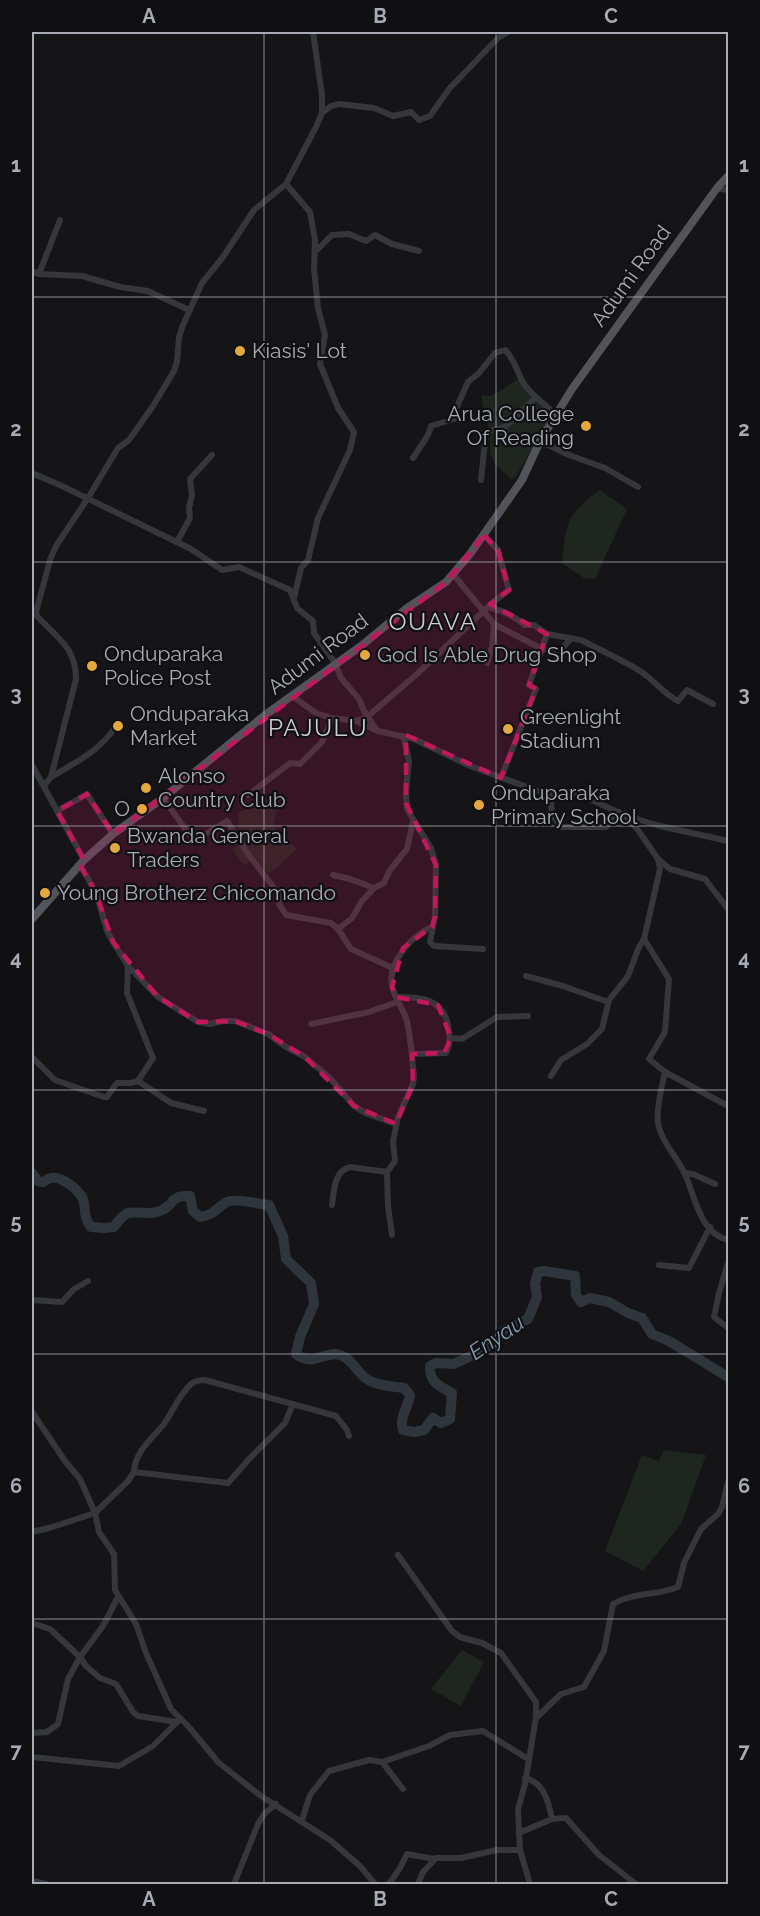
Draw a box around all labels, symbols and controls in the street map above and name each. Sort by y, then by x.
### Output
text: A [142,4,156,28]
text: B [373,4,387,28]
text: C [604,4,618,28]
text: 1 [11,153,21,177]
text: 1 [739,153,749,177]
street label: Adumi Road [586,220,676,331]
place label: Kiasis' Lot [252,338,347,363]
marker: Kiasis' Lot [233,344,247,358]
place label: Arua College Of Reading [447,401,574,450]
text: 2 [10,417,22,441]
text: 2 [738,417,750,441]
marker: Arua College Of Reading [579,419,593,433]
district label: OUAVA [389,607,477,636]
street label: Adumi Road [263,608,373,699]
place label: Onduparaka Police Post [104,641,223,690]
place label: God Is Able Drug Shop [377,642,597,667]
marker: God Is Able Drug Shop [358,648,372,662]
marker: Onduparaka Police Post [85,659,99,673]
text: 3 [10,682,22,706]
text: 3 [738,682,750,706]
place label: Onduparaka Market [130,701,249,750]
place label: Greenlight Stadium [520,704,621,753]
district label: PAJULU [268,713,368,742]
marker: Onduparaka Market [111,719,125,733]
marker: Greenlight Stadium [501,722,515,736]
place label: Alonso Country Club [158,763,286,812]
place label: Onduparaka Primary School [491,780,638,829]
marker: Alonso Country Club [139,781,153,795]
place label: O [114,796,130,821]
marker: Onduparaka Primary School [472,798,486,812]
marker: O [135,802,149,816]
place label: Bwanda General Traders [127,823,288,872]
marker: Bwanda General Traders [108,841,122,855]
place label: Young Brotherz Chicomando [57,880,336,905]
marker: Young Brotherz Chicomando [38,886,52,900]
text: 4 [10,946,22,970]
text: 4 [738,946,750,970]
text: 5 [10,1210,22,1234]
text: 5 [738,1210,750,1234]
water label: Enyau [463,1309,529,1365]
text: 6 [10,1474,22,1498]
text: 6 [738,1474,750,1498]
text: 7 [10,1739,22,1763]
text: 7 [738,1739,750,1763]
text: A [142,1887,156,1911]
text: B [373,1887,387,1911]
text: C [604,1887,618,1911]

